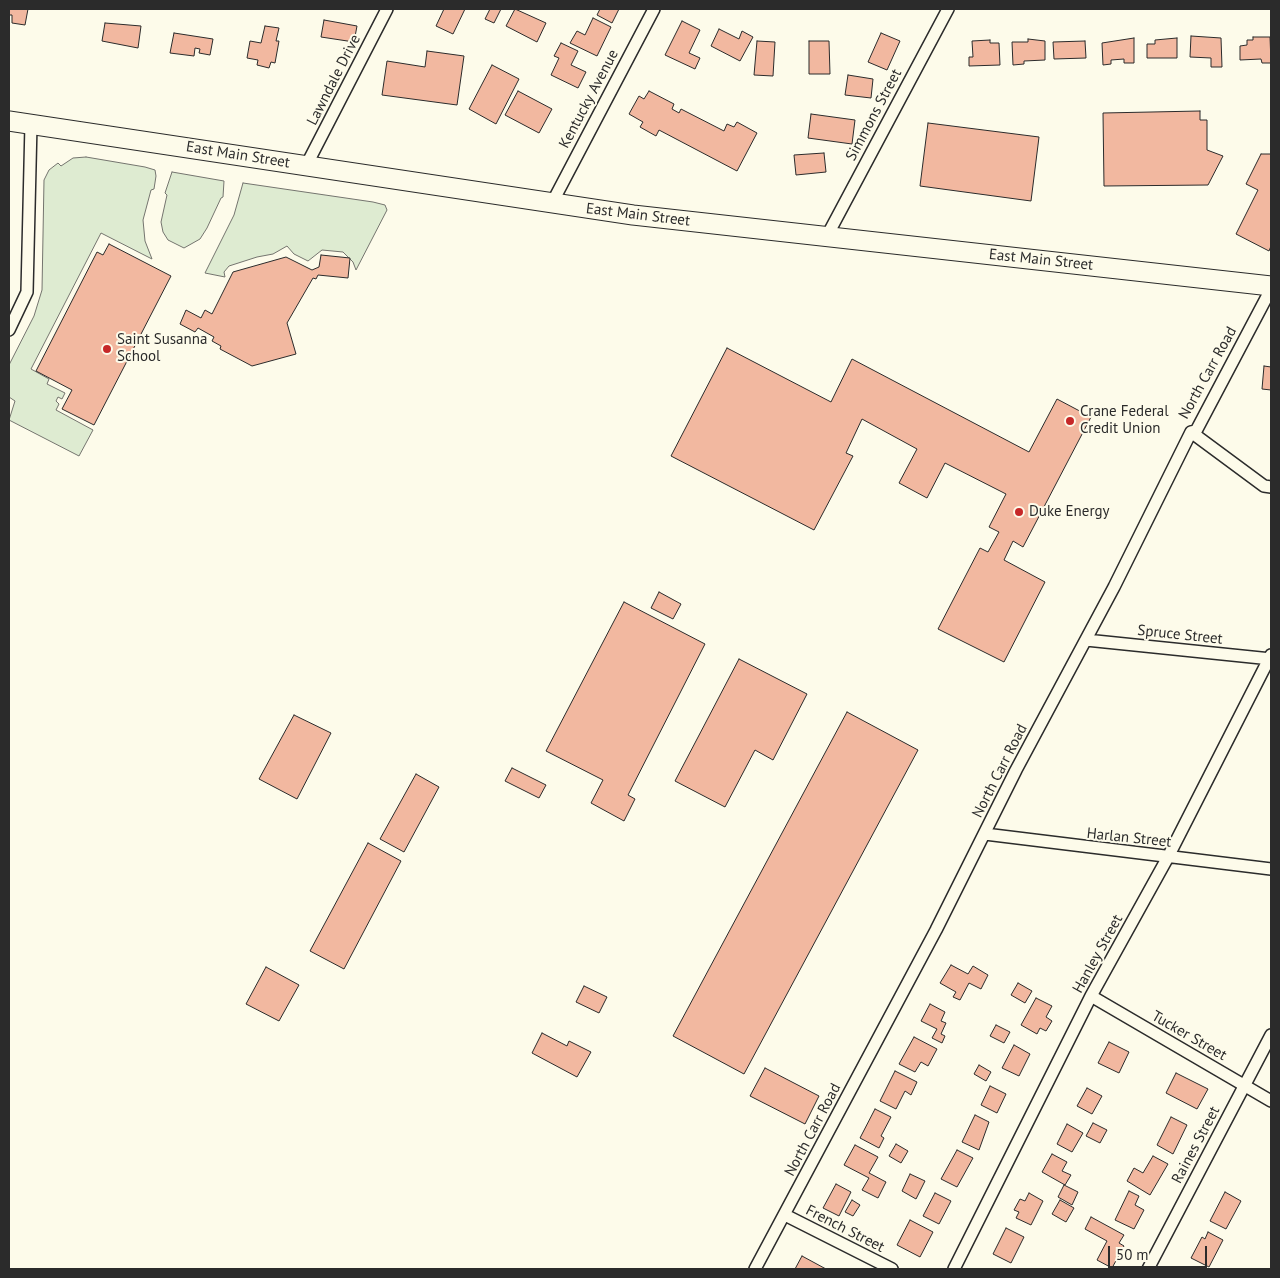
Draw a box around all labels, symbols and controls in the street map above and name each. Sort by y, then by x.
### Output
street label: Lawndale Drive [303,32,365,128]
street label: Kentucky Avenue [555,47,623,151]
street label: Simmons Street [842,66,906,164]
street label: East Main Street [185,138,291,172]
street label: East Main Street [585,200,691,230]
street label: East Main Street [988,246,1094,274]
street label: North Carr Road [1175,324,1241,422]
place label: Saint Susanna School [117,331,207,366]
marker: Saint Susanna School [101,343,113,355]
place label: Crane Federal Credit Union [1080,403,1169,438]
marker: Crane Federal Credit Union [1064,415,1076,427]
place label: Duke Energy [1029,503,1110,521]
marker: Duke Energy [1013,506,1025,518]
street label: Spruce Street [1136,622,1224,648]
street label: North Carr Road [969,721,1031,821]
street label: Harlan Street [1086,825,1172,851]
street label: Hanley Street [1069,912,1127,996]
street label: Tucker Street [1148,1007,1230,1065]
street label: North Carr Road [781,1080,845,1180]
street label: Raines Street [1168,1103,1224,1187]
street label: French Street [803,1201,887,1257]
scale bar [1110,1236,1209,1268]
text: 50 m [1116,1245,1149,1264]

